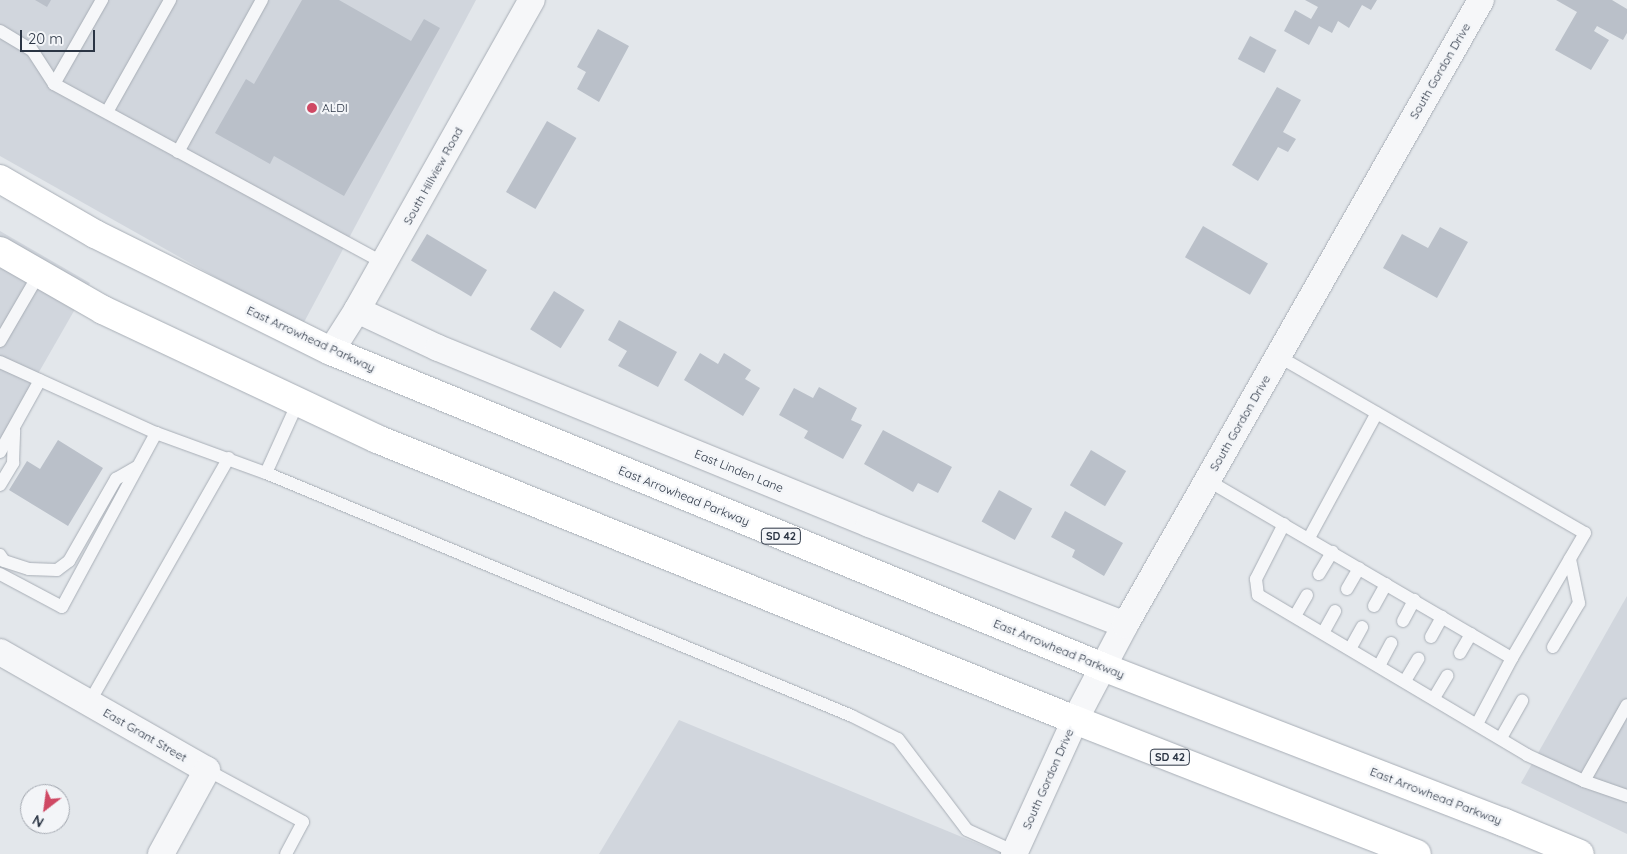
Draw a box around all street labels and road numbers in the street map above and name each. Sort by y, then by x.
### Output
street label: South Gordon Drive [1407,20,1473,122]
street label: South Hillview Road [400,125,466,227]
street label: East Arrowhead Parkway [244,303,378,375]
street label: South Gordon Drive [1207,372,1273,474]
street label: East Linden Lane [692,447,786,495]
street label: East Arrowhead Parkway [616,463,752,529]
road number: SD 42 [760,528,802,544]
street label: East Arrowhead Parkway [991,616,1127,682]
street label: East Grant Street [101,705,189,765]
street label: South Gordon Drive [1019,726,1077,832]
road number: SD 42 [1149,749,1191,766]
street label: East Arrowhead Parkway [1368,764,1504,828]

